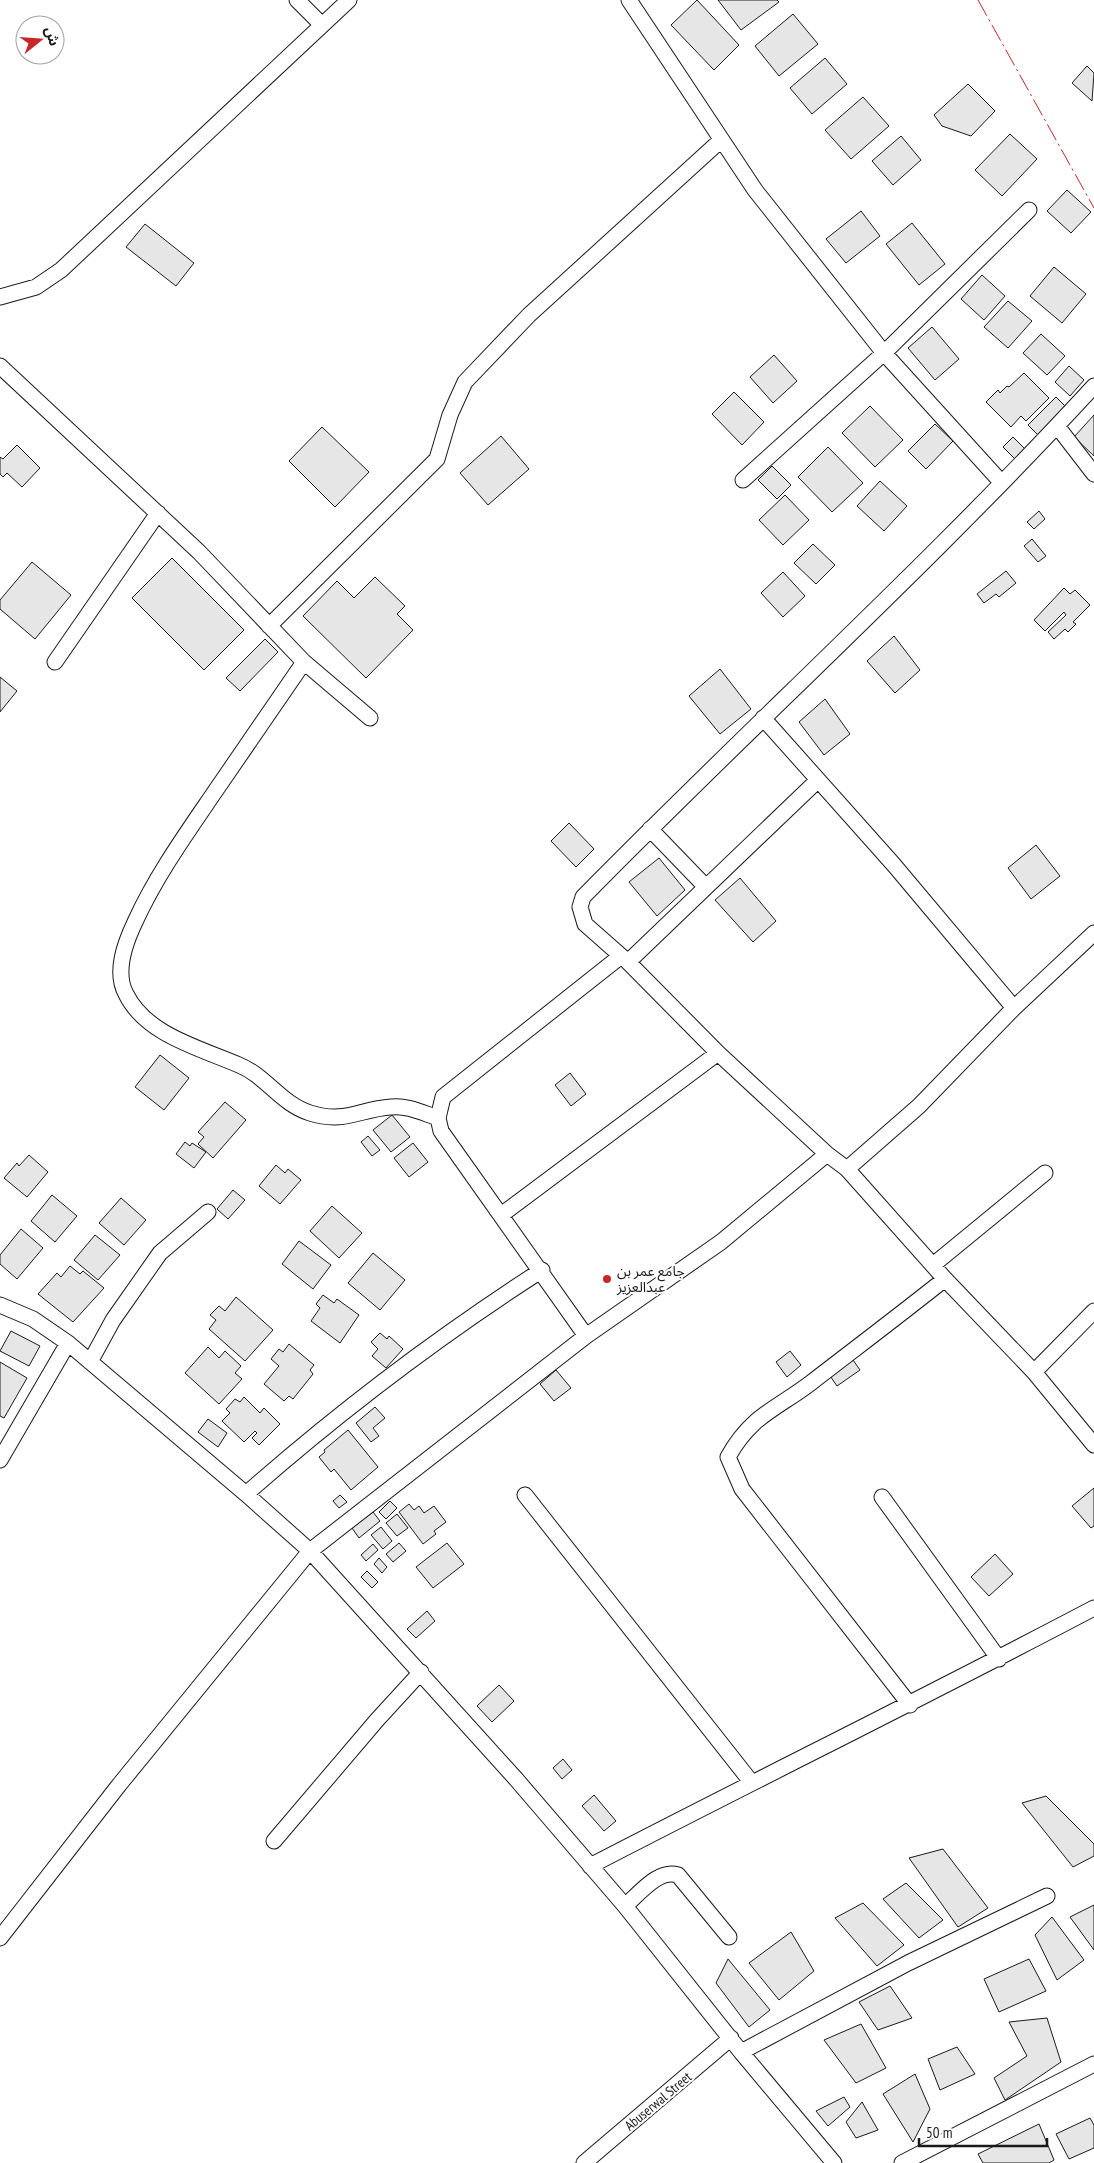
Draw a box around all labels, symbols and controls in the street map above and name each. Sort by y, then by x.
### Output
north arrow [15,15,65,65]
text: ش [41,24,64,48]
place label: جامع عمر بن عبدالعزيز [616,1262,685,1296]
marker: جامع عمر بن عبدالعزيز [601,1273,613,1285]
street label: Abuserwal Street [621,2068,695,2134]
scale bar [919,2116,1046,2148]
text: 50 m [926,2123,952,2142]

